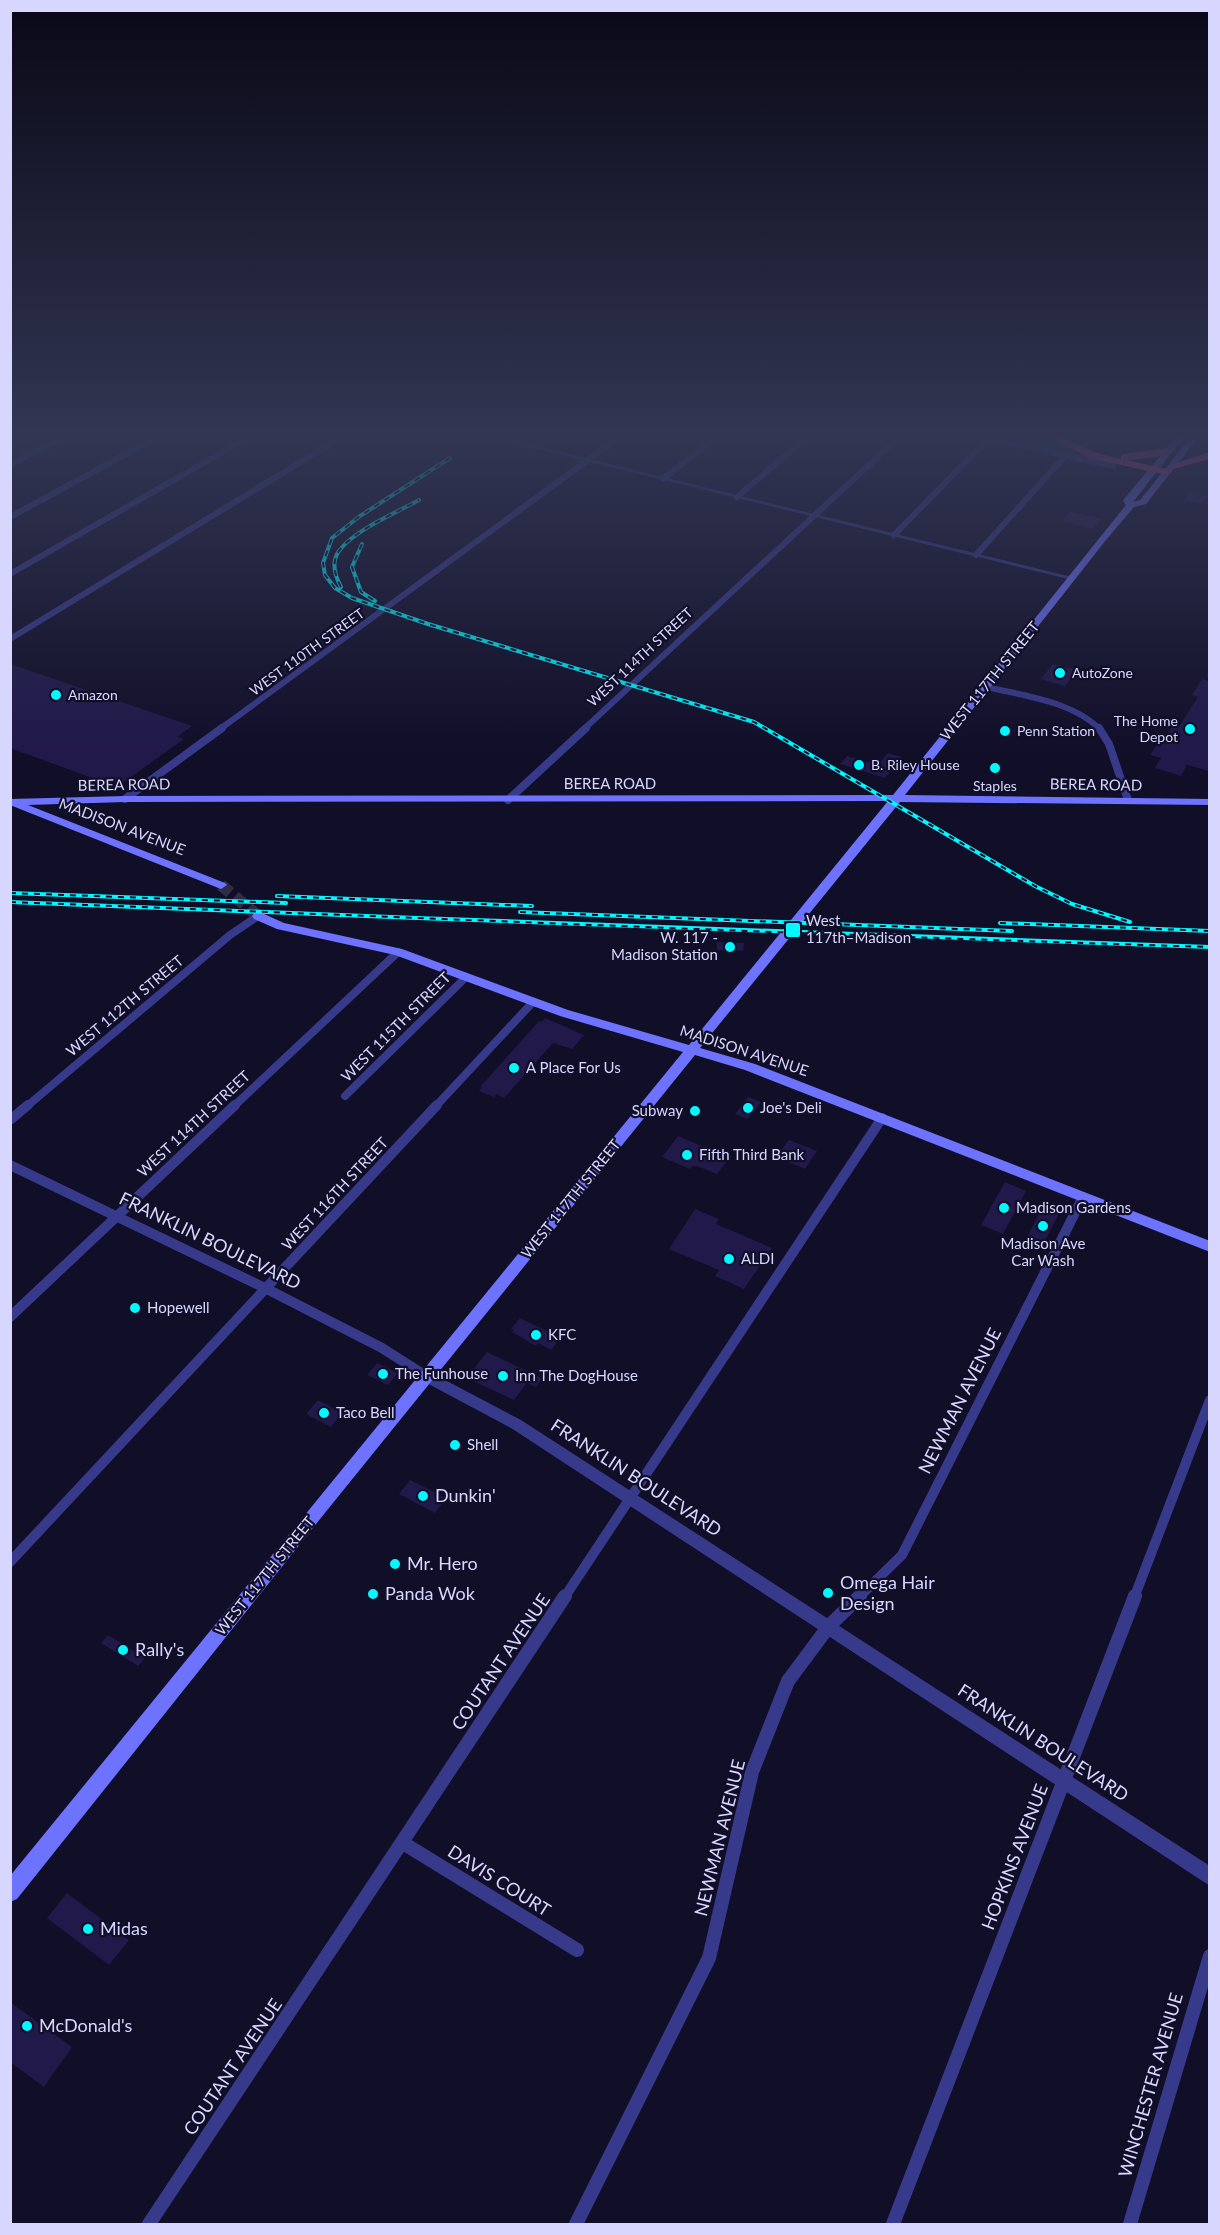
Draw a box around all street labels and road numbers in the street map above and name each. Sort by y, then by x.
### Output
street label: WEST 114TH STREET [584,603,696,710]
street label: WEST 110TH STREET [246,604,368,699]
street label: WEST 117TH STREET [936,617,1043,743]
street label: BEREA ROAD [78,774,170,794]
street label: BEREA ROAD [564,774,656,792]
street label: BEREA ROAD [1050,774,1142,794]
street label: MADISON AVENUE [57,794,188,858]
street label: WEST 112TH STREET [62,951,187,1060]
street label: WEST 115TH STREET [337,968,454,1085]
street label: MADISON AVENUE [678,1021,811,1079]
street label: WEST 114TH STREET [133,1066,253,1180]
street label: WEST 116TH STREET [277,1133,391,1253]
street label: WEST 117TH STREET [517,1135,624,1261]
street label: FRANKLIN BOULEVARD [116,1187,305,1294]
street label: NEWMAN AVENUE [913,1324,1005,1477]
street label: FRANKLIN BOULEVARD [547,1414,726,1541]
street label: WEST 117TH STREET [211,1512,318,1638]
street label: COUTANT AVENUE [446,1589,554,1734]
street label: FRANKLIN BOULEVARD [954,1679,1133,1806]
street label: NEWMAN AVENUE [689,1757,749,1918]
street label: HOPKINS AVENUE [976,1781,1052,1933]
street label: DAVIS COURT [444,1840,555,1921]
street label: WINCHESTER AVENUE [1113,1990,1187,2179]
street label: COUTANT AVENUE [178,1994,286,2139]

